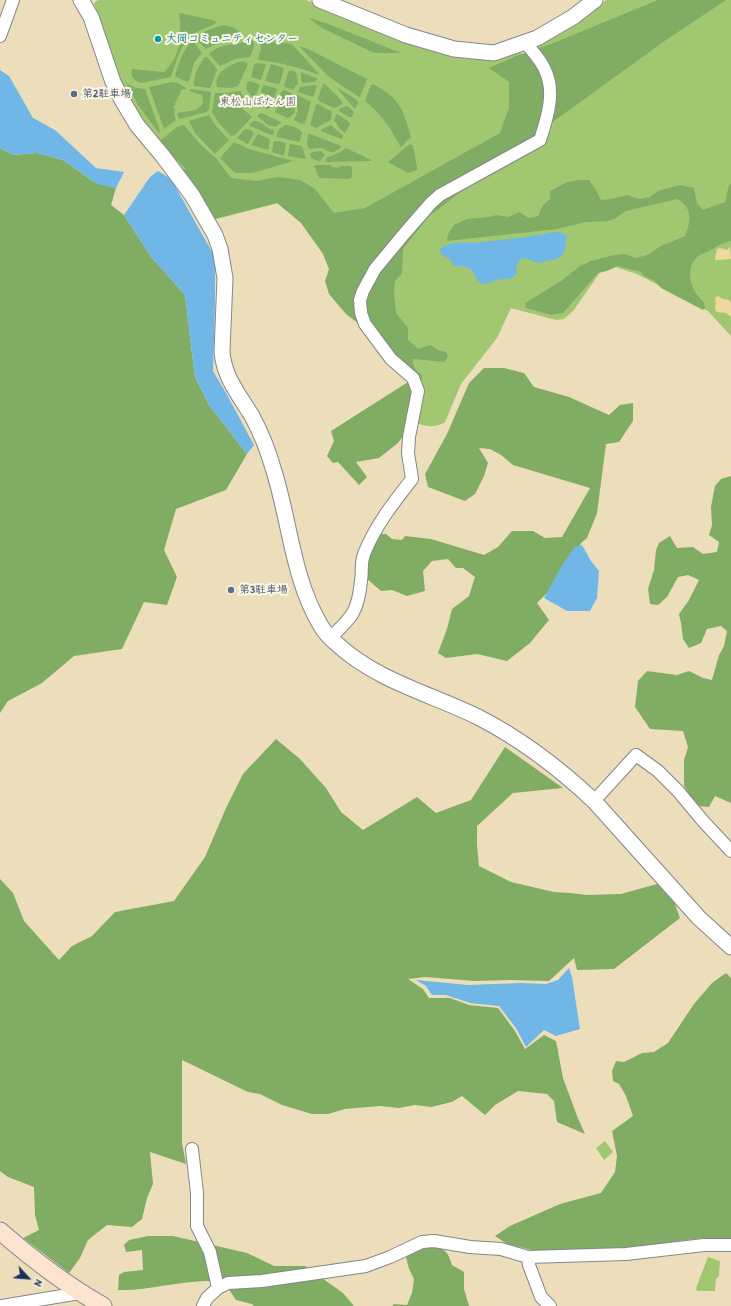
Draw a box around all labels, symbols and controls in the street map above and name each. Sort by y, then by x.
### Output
place label: 大岡コミュニティセンター [166,32,298,46]
marker: 大岡コミュニティセンター [153,34,163,44]
place label: 第2駐車場 [82,87,131,101]
marker: 第2駐車場 [69,89,79,99]
park label: 東松山ぼたん園 [220,95,296,109]
place label: 第3駐車場 [239,583,288,597]
marker: 第3駐車場 [226,585,236,595]
north arrow [8,1258,48,1298]
text: N [31,1278,46,1289]

